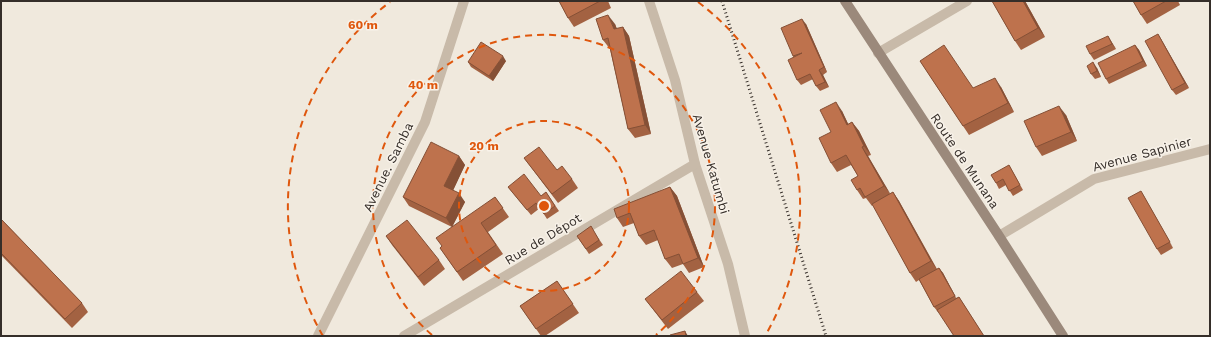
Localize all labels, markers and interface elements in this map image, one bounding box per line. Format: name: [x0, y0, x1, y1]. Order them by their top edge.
text: 60 m: [348, 18, 378, 32]
text: 40 m: [408, 78, 438, 92]
street label: Route de Munana: [928, 111, 1003, 212]
street label: Avenue Katumbi: [690, 112, 732, 216]
street label: Avenue. Samba: [360, 119, 416, 214]
street label: Avenue Sapinier: [1091, 134, 1193, 174]
text: 20 m: [469, 139, 499, 153]
centre of rings: [537, 199, 551, 213]
street label: Rue de Dépot: [502, 210, 584, 268]

